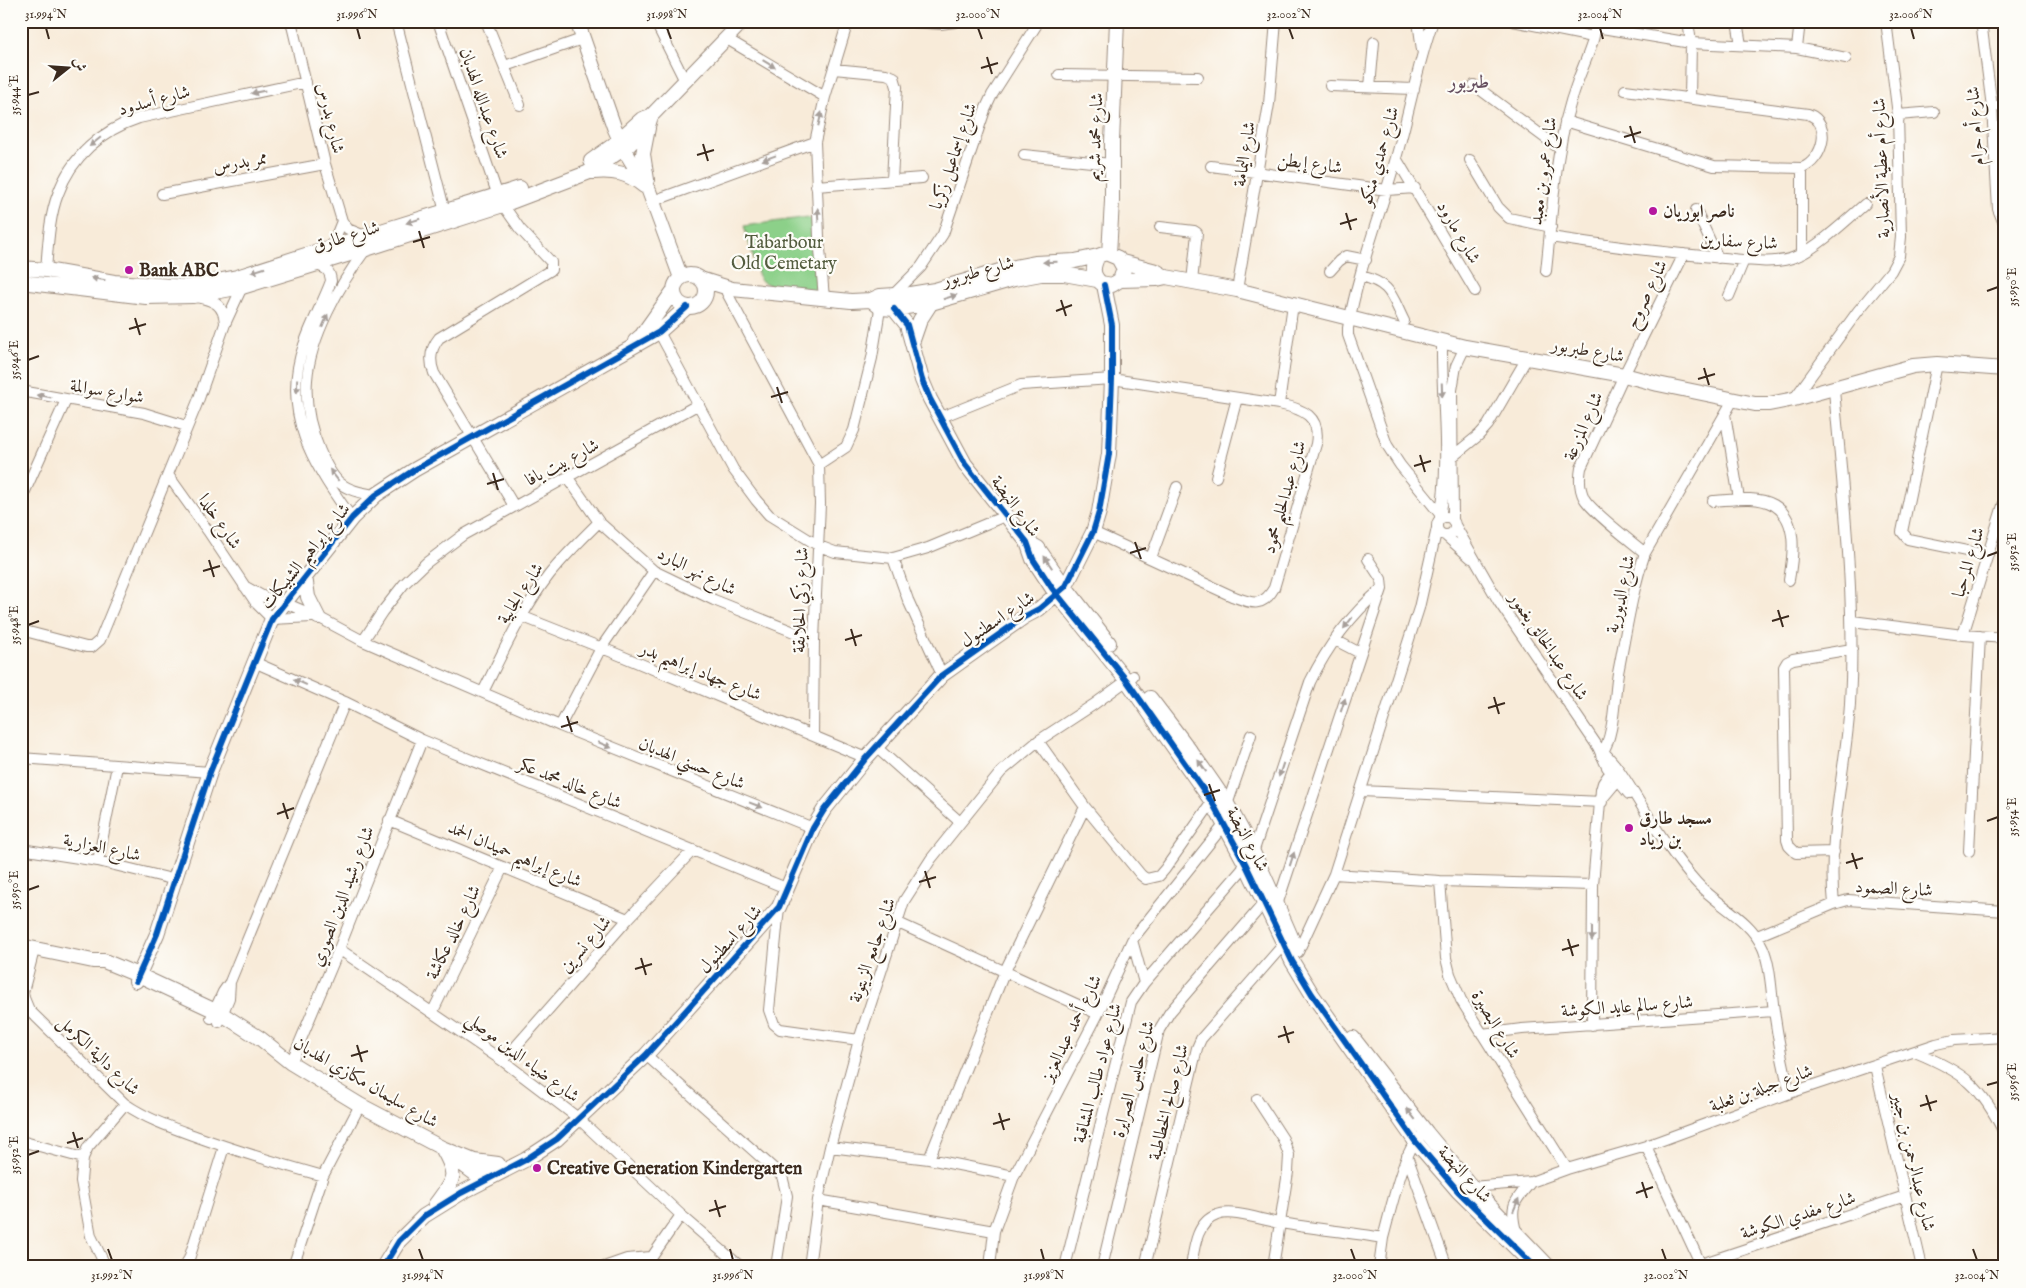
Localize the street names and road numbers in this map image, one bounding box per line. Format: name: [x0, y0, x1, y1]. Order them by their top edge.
street label: شارع عبدالله الهدبان: [451, 45, 512, 163]
street label: شارع أسدود: [115, 78, 193, 124]
street label: شارع بدرس: [308, 81, 349, 156]
street label: شارع أم حرام: [1959, 85, 1994, 166]
street label: شارع محمد شريم: [1083, 92, 1113, 182]
street label: شارع أم عطية الأنصارية: [1866, 97, 1899, 239]
street label: شارع إسماعيل زكريا: [925, 100, 985, 213]
street label: شارع حمدي منكو: [1355, 104, 1408, 211]
street label: شارع عمرو بن معبد: [1526, 116, 1565, 227]
street label: شارع اليمامة: [1229, 120, 1264, 189]
street label: ممر بدرس: [211, 147, 269, 180]
street label: شارع إبطن: [1276, 149, 1344, 182]
street label: شارع مارود: [1429, 197, 1485, 269]
street label: شارع طارق: [310, 216, 383, 260]
street label: شارع سفارين: [1699, 229, 1778, 258]
street label: شارع طبربور: [938, 252, 1017, 296]
street label: شارع صروح: [1621, 256, 1677, 334]
street label: شارع طبربور: [1547, 333, 1626, 371]
street label: شوارع سوالمة: [68, 375, 146, 412]
street label: شارع المزرعة: [1559, 389, 1611, 465]
street label: شارع بيت يافا: [522, 434, 605, 494]
street label: شارع عبدالحليم محمود: [1258, 438, 1317, 558]
street label: شارع النهضة: [983, 472, 1045, 543]
street label: شارع خلدا: [190, 490, 246, 555]
street label: شارع إبراهيم الشبيكات: [256, 499, 360, 618]
street label: شارع المرحبا: [1948, 525, 1993, 601]
street label: شارع نهر البارد: [652, 543, 740, 604]
street label: شارع زكي الحلايقة: [786, 547, 817, 654]
street label: شارع الدبورية: [1601, 553, 1644, 636]
street label: شارع الجابية: [493, 559, 551, 630]
street label: شارع اسطنبول: [956, 587, 1041, 655]
street label: شارع عبدالخالق يغمور: [1500, 587, 1592, 707]
street label: شارع جهاد إبراهيم بدر: [633, 637, 765, 712]
street label: شارع حسني الهدبان: [633, 733, 748, 800]
street label: شارع خالد محمد عكر: [512, 752, 625, 817]
street label: شارع النهضة: [1218, 803, 1273, 877]
street label: شارع إبراهيم حميدان الحمد: [442, 817, 585, 899]
street label: شارع رشيد الدين الصوري: [306, 823, 383, 971]
street label: شارع العزارية: [60, 829, 142, 870]
street label: شارع الصمود: [1854, 876, 1933, 905]
street label: شارع خالد عكاشة: [422, 882, 489, 985]
street label: شارع جامع الزيتونة: [845, 895, 905, 1007]
street label: شارع اسطنبول: [694, 901, 770, 981]
street label: شارع نسرين: [555, 912, 619, 980]
street label: شارع أحمد عبدالعزيز: [1033, 970, 1110, 1089]
street label: شارع البصيرة: [1464, 986, 1524, 1064]
street label: شارع سالم عايد الكوشة: [1560, 991, 1694, 1027]
street label: شارع عواد طالب المشاقبة: [1069, 1001, 1130, 1147]
street label: شارع ضياء الدين موصلي: [458, 1008, 584, 1112]
street label: شارع دالية الكرمل: [50, 1011, 144, 1103]
street label: شارع حابس الصرايرة: [1108, 1018, 1163, 1141]
street label: شارع سليمان مكازي الهدبان: [288, 1032, 442, 1136]
street label: شارع صالح الخطاطبة: [1144, 1042, 1198, 1164]
street label: شارع جبلة بن ثعلبة: [1707, 1060, 1817, 1121]
street label: شارع عبدالرحمن بن جبير: [1883, 1089, 1940, 1234]
street label: شارع النهضة: [1430, 1141, 1496, 1210]
street label: شارع مفدي الكوشة: [1738, 1187, 1859, 1248]

